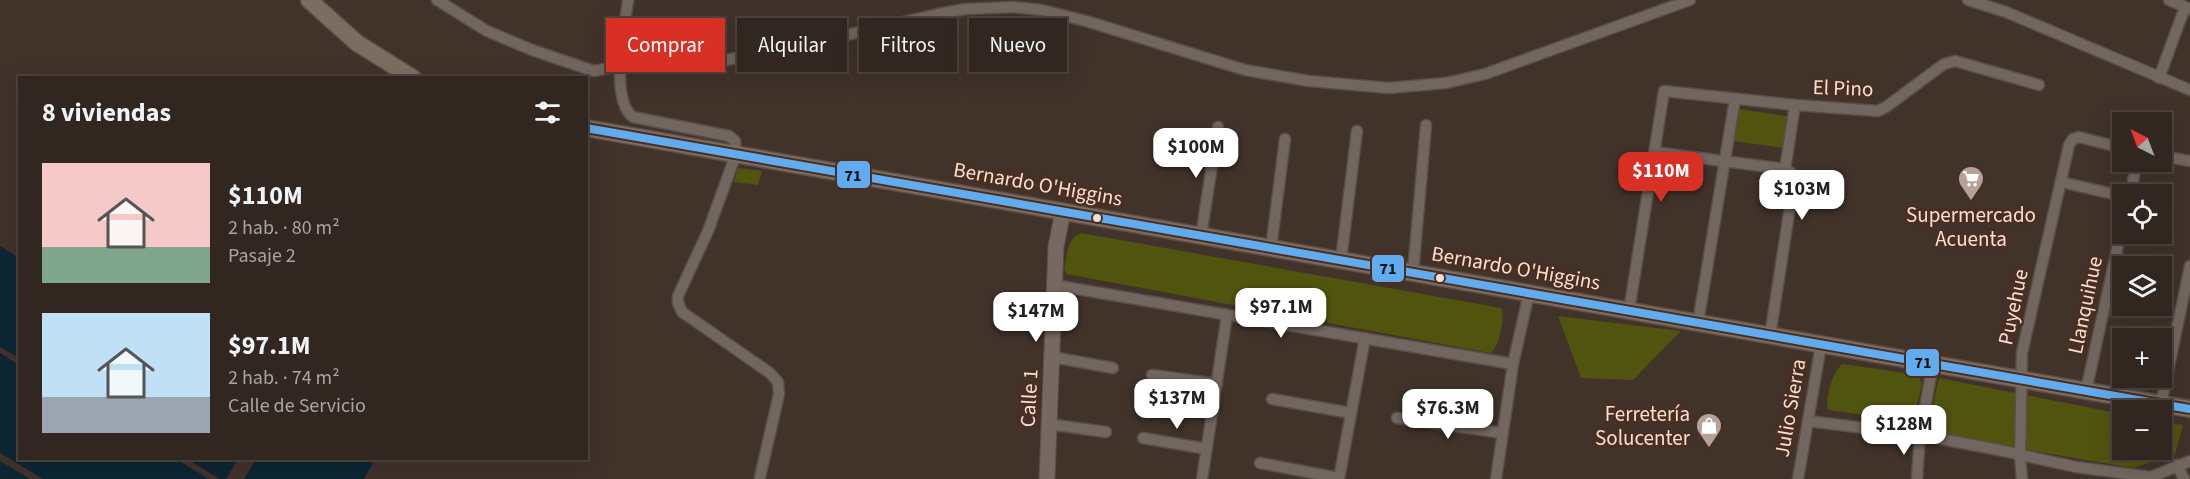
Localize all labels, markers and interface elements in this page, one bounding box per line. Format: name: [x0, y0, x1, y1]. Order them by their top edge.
chip: Comprar: [606, 18, 725, 72]
chip: Alquilar: [737, 18, 847, 72]
chip: Filtros: [859, 18, 957, 72]
chip: Nuevo: [969, 18, 1067, 72]
street label: El Pino: [1812, 72, 1874, 104]
text: 8 viviendas: [42, 94, 171, 131]
icon: filters: [531, 96, 564, 129]
north arrow: [2112, 112, 2172, 172]
map controls: [2112, 112, 2172, 460]
pin: $100M: [1154, 128, 1238, 179]
text: $100M: [1167, 133, 1225, 161]
pin: $110M: [1619, 152, 1703, 203]
street label: Bernardo O'Higgins: [951, 154, 1125, 214]
text: $110M: [1632, 157, 1690, 185]
line badge: 71: [836, 160, 871, 189]
supermarket icon: Supermercado Acuenta: [1956, 164, 1986, 202]
text: 71: [845, 165, 861, 187]
pin: $103M: [1760, 170, 1844, 221]
text: $103M: [1773, 175, 1831, 203]
text: $110M: [228, 177, 303, 214]
button: locate: [2112, 184, 2172, 244]
icon: home: [90, 187, 162, 259]
place label: Supermercado Acuenta: [1906, 200, 2036, 254]
unlabelled marker: [1091, 212, 1103, 224]
text: 2 hab. · 80 m²: [228, 214, 340, 242]
street label: Bernardo O'Higgins: [1429, 238, 1603, 298]
text: Pasaje 2: [228, 242, 296, 270]
street label: Llanquihue: [2060, 253, 2110, 357]
line badge: 71: [1371, 254, 1405, 283]
button: layers: [2112, 256, 2172, 316]
text: 71: [1380, 258, 1396, 280]
street label: Puyehue: [1990, 266, 2036, 348]
unlabelled marker: [1434, 272, 1446, 284]
pin: $97.1M: [1232, 288, 1330, 339]
pin: $147M: [994, 292, 1078, 343]
text: $97.1M: [1249, 293, 1313, 321]
text: $147M: [1007, 297, 1065, 325]
text: $97.1M: [228, 327, 311, 364]
button: +: [2112, 328, 2172, 388]
icon: home: [90, 337, 162, 409]
line badge: 71: [1905, 348, 1940, 377]
text: 71: [1915, 352, 1931, 374]
street label: Julio Sierra: [1767, 357, 1813, 459]
text: 2 hab. · 74 m²: [228, 364, 340, 392]
street label: Calle 1: [1012, 368, 1046, 428]
pin: $137M: [1135, 379, 1219, 430]
text: $137M: [1148, 384, 1206, 412]
pin: $76.3M: [1399, 389, 1497, 440]
text: Calle de Servicio: [228, 392, 366, 420]
text: $76.3M: [1416, 394, 1480, 422]
place label: Ferretería Solucenter: [1595, 399, 1691, 453]
button: −: [2112, 400, 2172, 460]
pin: $128M: [1862, 405, 1946, 456]
text: $128M: [1875, 410, 1933, 438]
shop icon: Ferretería Solucenter: [1694, 411, 1724, 449]

